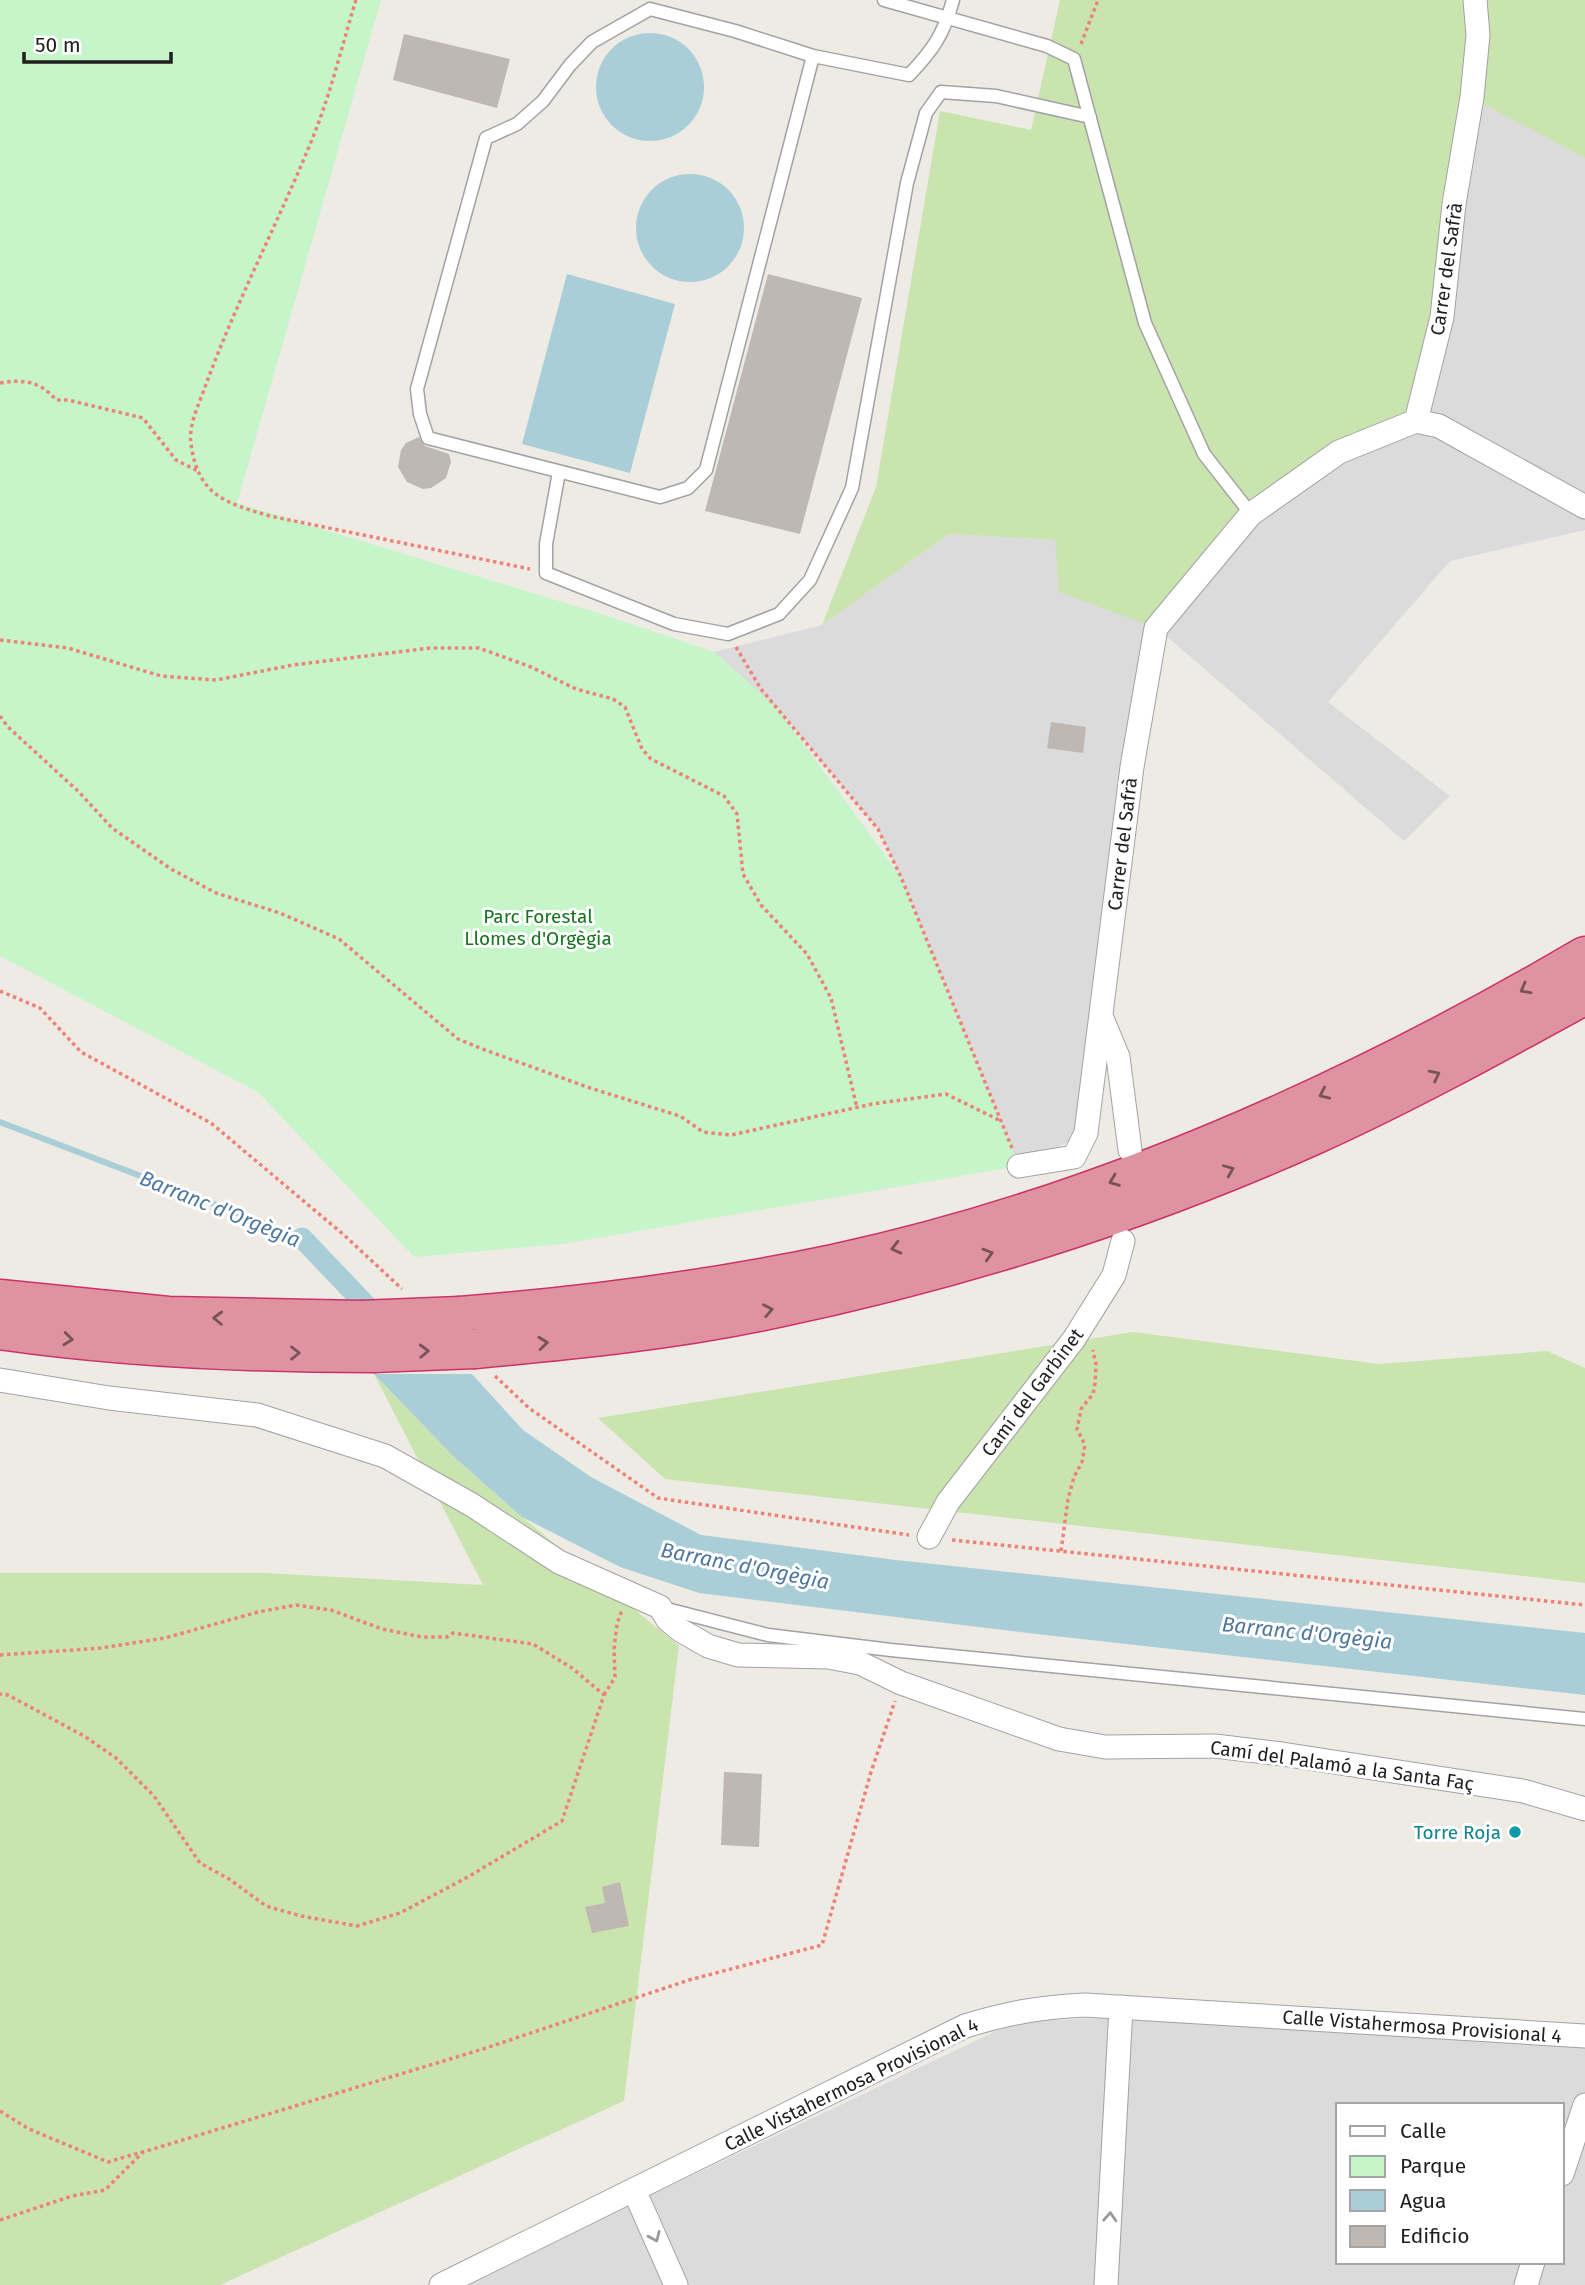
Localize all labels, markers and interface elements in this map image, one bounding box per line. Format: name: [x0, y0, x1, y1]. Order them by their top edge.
scale bar: [24, 21, 172, 65]
text: 50 m: [35, 32, 81, 58]
street label: Carrer del Safrà: [1426, 201, 1467, 337]
street label: Carrer del Safrà: [1103, 776, 1142, 912]
park label: Parc Forestal Llomes d'Orgègia: [464, 905, 612, 950]
one-way arrow: [1520, 981, 1533, 994]
one-way arrow: [1428, 1069, 1440, 1083]
one-way arrow: [1319, 1086, 1331, 1100]
water label: Barranc d'Orgègia: [136, 1165, 304, 1253]
one-way arrow: [1223, 1165, 1235, 1179]
one-way arrow: [1108, 1173, 1120, 1187]
one-way arrow: [890, 1240, 902, 1254]
one-way arrow: [982, 1248, 994, 1263]
one-way arrow: [762, 1303, 774, 1318]
one-way arrow: [212, 1310, 223, 1326]
street label: Camí del Garbinet: [977, 1324, 1088, 1461]
one-way arrow: [62, 1332, 73, 1347]
one-way arrow: [537, 1335, 549, 1350]
one-way arrow: [419, 1344, 430, 1359]
one-way arrow: [290, 1345, 300, 1361]
water label: Barranc d'Orgègia: [659, 1537, 831, 1595]
water label: Barranc d'Orgègia: [1221, 1611, 1393, 1655]
street label: Camí del Palamó a la Santa Faç: [1209, 1736, 1475, 1795]
place label: Torre Roja: [1414, 1821, 1501, 1844]
marker: Torre Roja: [1507, 1824, 1523, 1840]
street label: Calle Vistahermosa Provisional 4: [1282, 2005, 1562, 2048]
street label: Calle Vistahermosa Provisional 4: [721, 2013, 982, 2156]
legend: [1336, 2103, 1564, 2264]
text: Calle: [1400, 2118, 1446, 2144]
text: Parque: [1400, 2153, 1466, 2179]
text: Agua: [1400, 2188, 1446, 2214]
one-way arrow: [1102, 2211, 1117, 2222]
text: Edificio: [1400, 2223, 1470, 2249]
one-way arrow: [647, 2230, 661, 2243]

